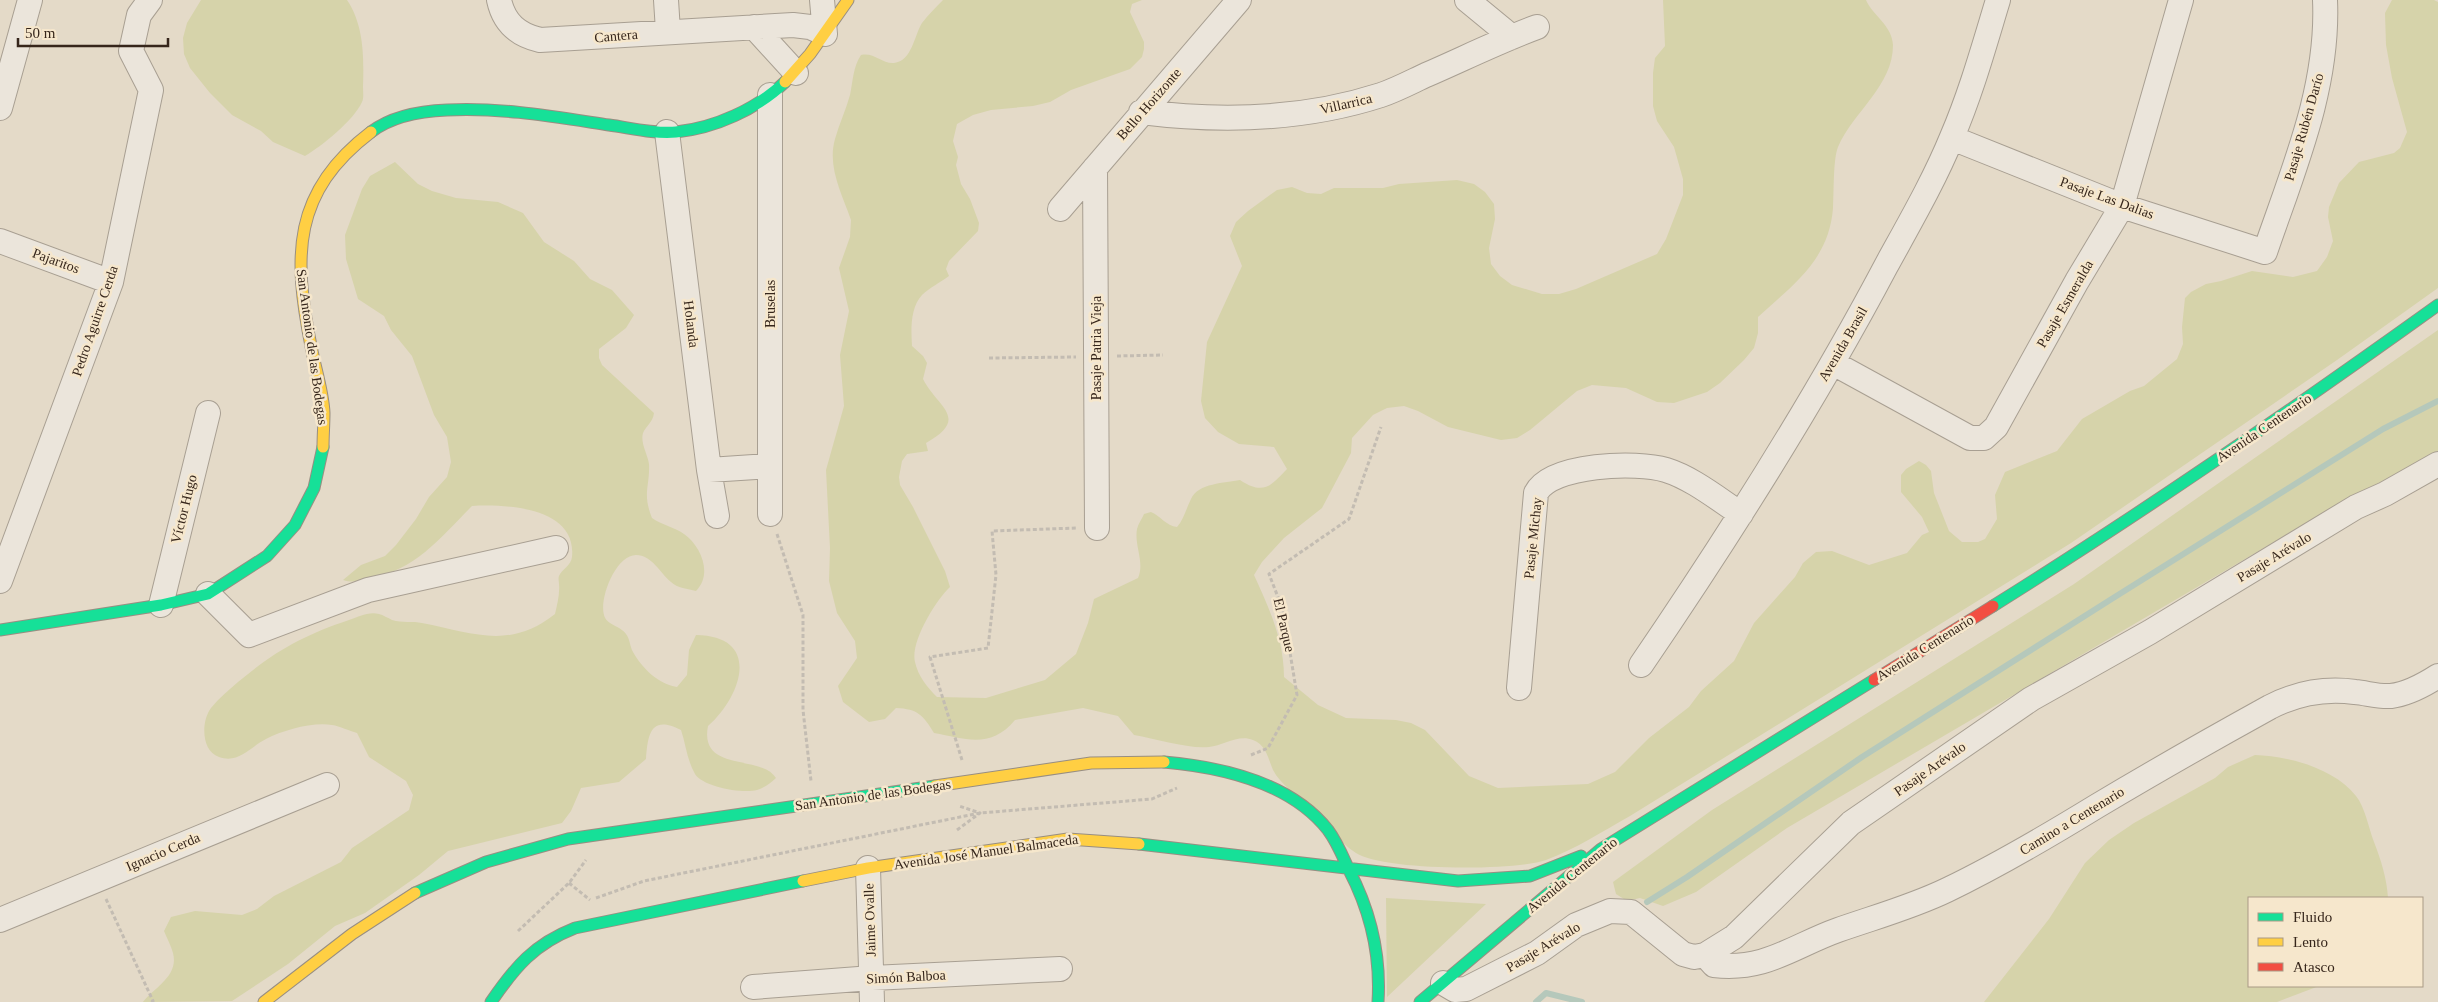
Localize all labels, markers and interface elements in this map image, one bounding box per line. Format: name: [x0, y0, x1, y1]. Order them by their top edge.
scale bar: [18, 15, 168, 47]
text: 50 m: [25, 25, 56, 41]
street label: Cantera: [594, 27, 639, 45]
street label: Bello Horizonte: [1114, 65, 1184, 143]
street label: Pasaje Rubén Darío: [2281, 71, 2327, 183]
street label: Villarrica: [1319, 91, 1374, 117]
street label: Pasaje Las Dalias: [2058, 174, 2156, 222]
street label: Pajaritos: [30, 246, 82, 276]
street label: Pasaje Esmeralda: [2034, 257, 2096, 350]
street label: Pedro Aguirre Cerda: [69, 263, 121, 378]
street label: San Antonio de las Bodegas: [294, 268, 330, 426]
street label: Bruselas: [763, 280, 778, 328]
street label: Pasaje Patria Vieja: [1089, 295, 1104, 400]
street label: Holanda: [681, 300, 701, 349]
street label: Avenida Brasil: [1816, 304, 1870, 384]
street label: Avenida Centenario: [2214, 391, 2314, 465]
street label: Víctor Hugo: [168, 473, 200, 545]
street label: Pasaje Michay: [1521, 496, 1545, 580]
street label: Pasaje Arévalo: [2234, 529, 2314, 585]
street label: El Parque: [1271, 597, 1297, 653]
street label: Avenida Centenario: [1874, 612, 1976, 684]
street label: Pasaje Arévalo: [1891, 739, 1969, 799]
street label: San Antonio de las Bodegas: [794, 777, 952, 813]
street label: Camino a Centenario: [2017, 784, 2127, 858]
street label: Ignacio Cerda: [124, 829, 203, 874]
street label: Avenida José Manuel Balmaceda: [893, 832, 1080, 872]
street label: Avenida Centenario: [1524, 834, 1620, 916]
street label: Jaime Ovalle: [861, 883, 879, 957]
legend: [2248, 897, 2423, 987]
text: Fluido: [2293, 909, 2332, 925]
street label: Pasaje Arévalo: [1503, 919, 1583, 975]
text: Lento: [2293, 934, 2328, 950]
text: Atasco: [2293, 959, 2335, 975]
street label: Simón Balboa: [866, 967, 947, 987]

